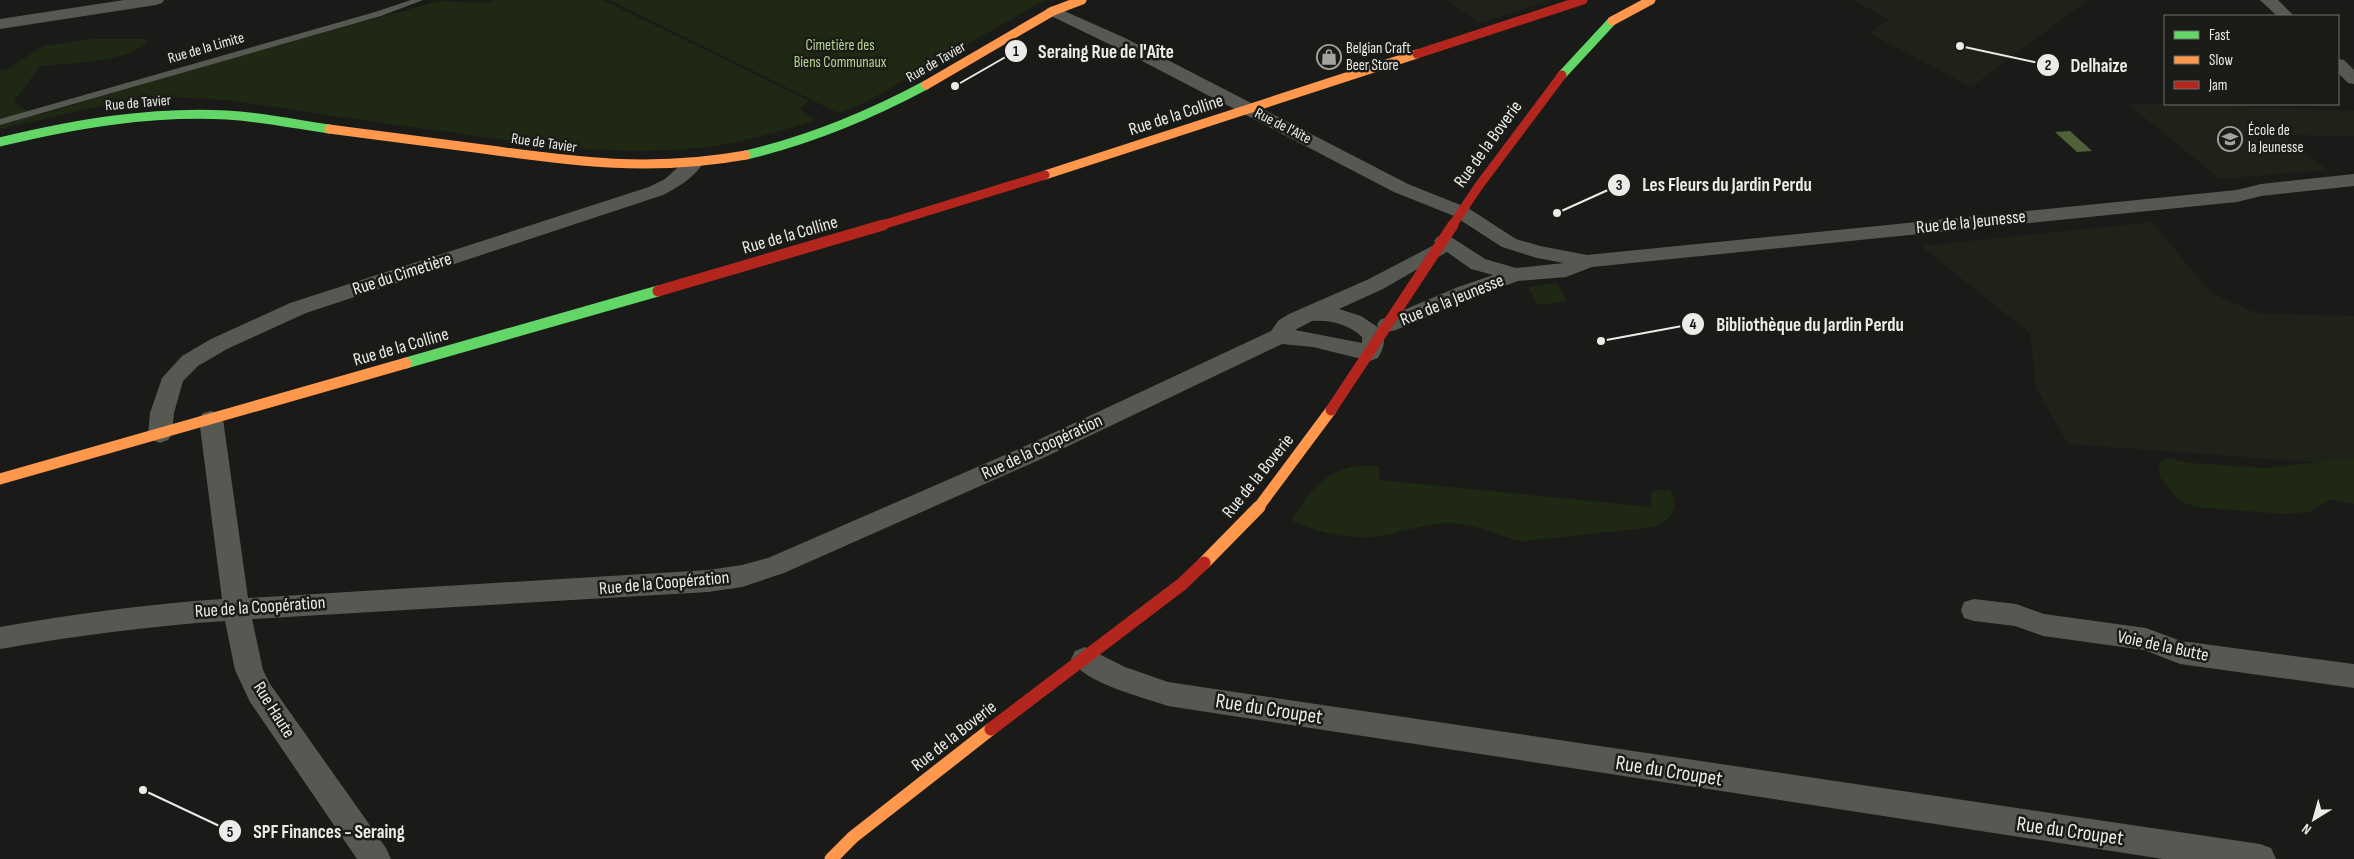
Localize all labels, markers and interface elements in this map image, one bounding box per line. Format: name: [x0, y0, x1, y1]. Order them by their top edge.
legend: [2164, 15, 2339, 105]
text: Fast: [2209, 26, 2231, 45]
street label: Rue de la Limite: [166, 28, 246, 68]
callout: Seraing Rue de l'Aîte: [1003, 34, 1184, 68]
park label: Cimetière des Biens Communaux: [794, 36, 887, 72]
street label: Rue de Tavier: [903, 37, 970, 87]
place label: Belgian Craft Beer Store: [1346, 39, 1411, 75]
text: Seraing Rue de l'Aîte: [1038, 41, 1174, 64]
text: 1: [1013, 42, 1019, 61]
shop icon: Belgian Craft Beer Store: [1316, 44, 1342, 70]
callout: Delhaize: [2035, 48, 2137, 82]
text: Slow: [2209, 51, 2233, 70]
text: Delhaize: [2070, 55, 2128, 78]
text: 2: [2045, 56, 2051, 75]
text: Jam: [2208, 76, 2227, 95]
street label: Rue de la Colline: [1126, 90, 1226, 140]
street label: Rue de Tavier: [104, 91, 172, 115]
street label: Rue de la Boverie: [1450, 97, 1526, 191]
street label: Rue de l'Aîte: [1251, 104, 1315, 148]
place label: École de la Jeunesse: [2248, 121, 2303, 157]
school or university icon: École de la Jeunesse: [2217, 126, 2243, 152]
street label: Rue de Tavier: [510, 129, 579, 157]
callout: Les Fleurs du Jardin Perdu: [1607, 168, 1821, 202]
text: Les Fleurs du Jardin Perdu: [1642, 174, 1812, 197]
text: 3: [1616, 176, 1623, 195]
street label: Rue de la Jeunesse: [1915, 206, 2027, 238]
street label: Rue de la Colline: [740, 211, 840, 259]
street label: Rue du Cimetière: [350, 248, 454, 300]
street label: Rue de la Jeunesse: [1397, 270, 1507, 330]
callout: Bibliothèque du Jardin Perdu: [1681, 307, 1914, 341]
text: Bibliothèque du Jardin Perdu: [1716, 314, 1904, 337]
text: 4: [1690, 315, 1697, 334]
street label: Rue de la Colline: [351, 323, 451, 371]
street label: Rue de la Coopération: [978, 410, 1106, 484]
street label: Rue de la Boverie: [1218, 430, 1298, 522]
street label: Rue de la Coopération: [598, 567, 730, 599]
street label: Rue de la Coopération: [194, 592, 326, 622]
street label: Voie de la Butte: [2115, 626, 2211, 666]
street label: Rue Haute: [249, 678, 299, 742]
street label: Rue du Croupet: [1214, 688, 1324, 730]
street label: Rue de la Boverie: [907, 696, 1001, 776]
street label: Rue du Croupet: [1614, 750, 1724, 792]
north arrow: [2289, 794, 2339, 844]
street label: Rue du Croupet: [2015, 811, 2125, 851]
callout: SPF Finances - Seraing: [218, 814, 414, 848]
text: N: [2298, 820, 2315, 838]
text: SPF Finances - Seraing: [253, 821, 405, 844]
text: 5: [227, 823, 234, 842]

